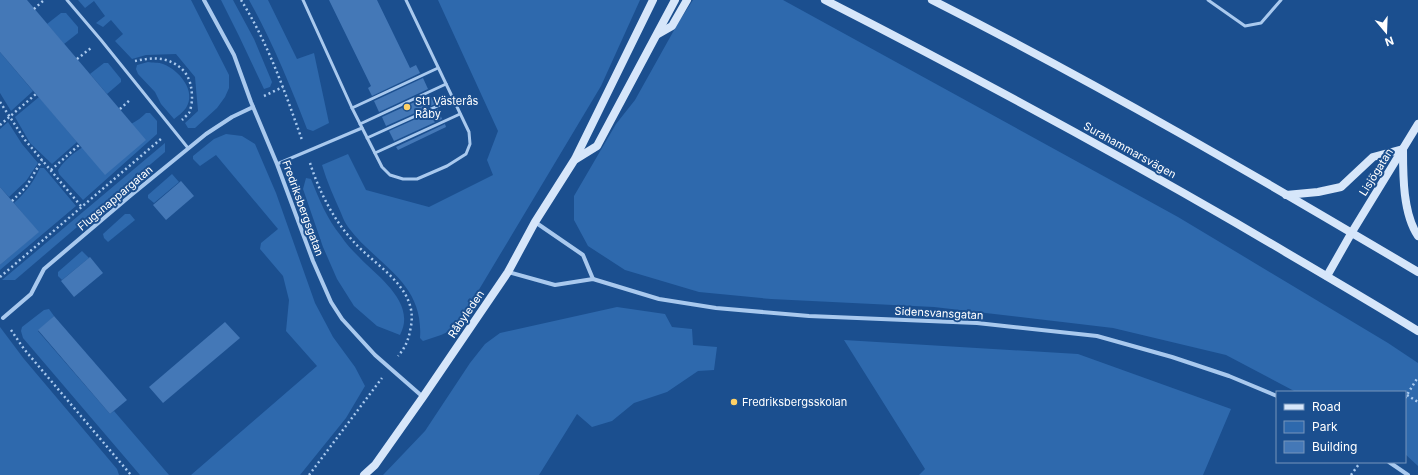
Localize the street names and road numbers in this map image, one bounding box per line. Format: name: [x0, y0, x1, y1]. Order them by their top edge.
street label: Surahammarsvägen: [1081, 119, 1179, 181]
street label: Lisjögatan: [1356, 146, 1396, 198]
street label: Fredriksbergsgatan: [279, 158, 327, 258]
street label: Flugsnappargatan: [75, 162, 155, 234]
street label: Råbyleden: [445, 287, 487, 341]
street label: Sidensvansgatan: [894, 304, 984, 322]

